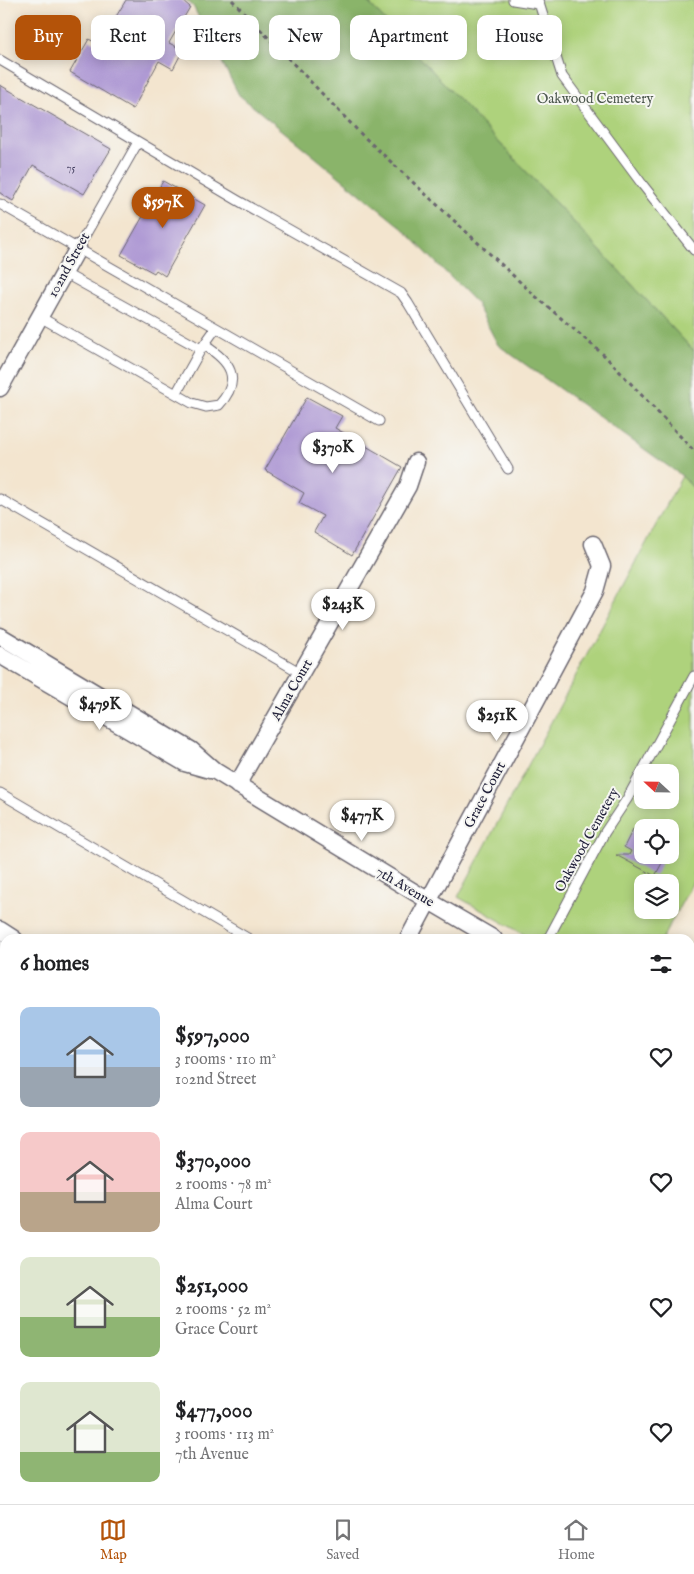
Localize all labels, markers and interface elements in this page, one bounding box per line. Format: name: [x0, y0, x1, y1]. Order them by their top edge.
chip: Buy: [15, 15, 81, 60]
chip: Rent: [91, 15, 165, 60]
chip: Filters: [175, 15, 259, 60]
chip: New: [269, 15, 340, 60]
chip: Apartment: [350, 15, 467, 60]
chip: House: [477, 15, 562, 60]
park label: Oakwood Cemetery: [537, 90, 653, 108]
house number: 75: [66, 161, 76, 175]
pin: $597K: [128, 186, 198, 229]
text: $597K: [143, 193, 183, 213]
street label: 102nd Street: [44, 229, 94, 301]
pin: $370K: [298, 432, 368, 474]
text: $370K: [312, 438, 354, 458]
pin: $243K: [308, 588, 378, 631]
text: $243K: [322, 595, 364, 615]
street label: Alma Court: [267, 656, 317, 725]
pin: $479K: [65, 688, 135, 731]
text: $479K: [79, 695, 121, 715]
pin: $251K: [462, 700, 532, 742]
text: $251K: [477, 706, 517, 726]
street label: Grace Court: [460, 759, 510, 831]
north arrow: [634, 764, 679, 809]
map controls: [634, 764, 679, 919]
street label: Oakwood Cemetery: [551, 785, 623, 895]
pin: $477K: [327, 800, 397, 842]
text: $477K: [341, 806, 383, 826]
button: locate: [634, 819, 679, 864]
street label: 7th Avenue: [373, 863, 438, 912]
button: layers: [634, 874, 679, 919]
icon: filters: [647, 950, 675, 978]
text: 6 homes: [20, 951, 89, 978]
text: $597,000: [175, 1023, 250, 1050]
icon: home: [60, 1027, 120, 1087]
icon: heart: [647, 1043, 675, 1071]
text: 3 rooms · 110 m²: [175, 1050, 276, 1070]
text: 102nd Street: [175, 1070, 257, 1090]
text: $370,000: [175, 1148, 251, 1175]
icon: home: [60, 1152, 120, 1212]
icon: heart: [647, 1168, 675, 1196]
text: 2 rooms · 78 m²: [175, 1175, 272, 1195]
text: Alma Court: [175, 1195, 253, 1215]
text: $251,000: [175, 1273, 248, 1300]
icon: home: [60, 1277, 120, 1337]
icon: heart: [647, 1293, 675, 1321]
text: 2 rooms · 52 m²: [175, 1300, 271, 1320]
text: Grace Court: [175, 1320, 258, 1340]
text: $477,000: [175, 1398, 252, 1425]
icon: home: [60, 1402, 120, 1462]
icon: heart: [647, 1418, 675, 1446]
text: 3 rooms · 113 m²: [175, 1425, 274, 1445]
text: 7th Avenue: [175, 1445, 249, 1465]
tab: Map: [99, 1516, 127, 1564]
tab: Saved: [326, 1516, 359, 1564]
tab: Home: [558, 1516, 595, 1564]

